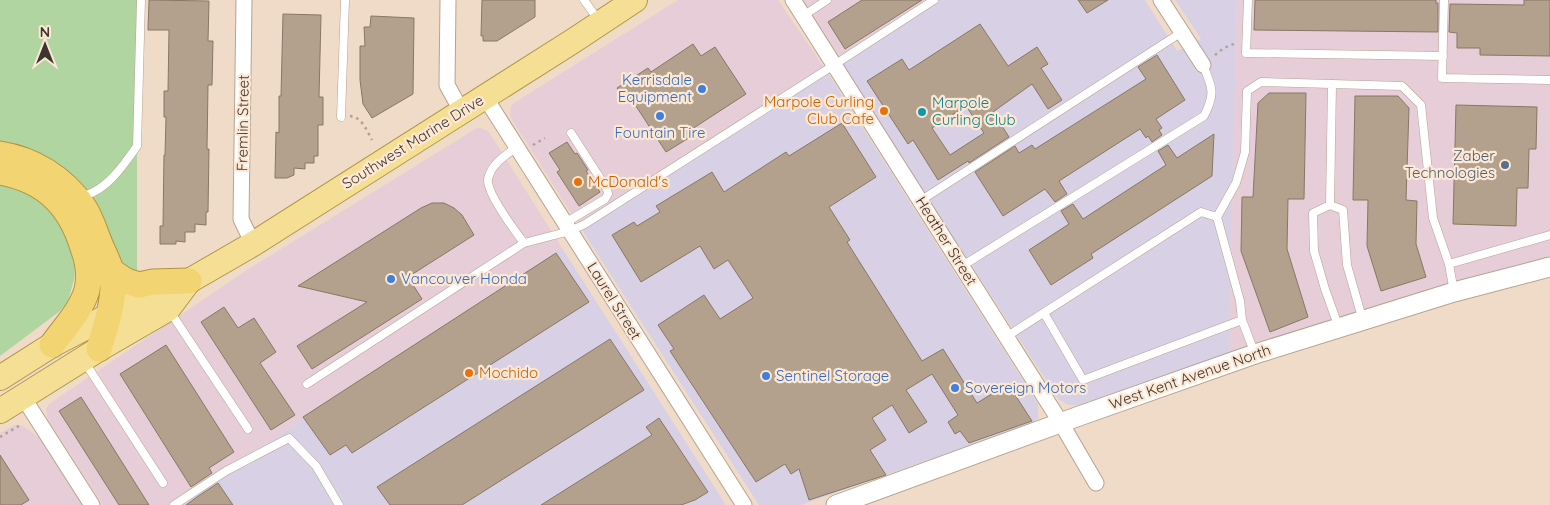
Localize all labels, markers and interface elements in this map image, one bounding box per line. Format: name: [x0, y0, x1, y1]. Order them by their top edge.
north arrow: [20, 20, 70, 70]
text: N: [40, 23, 50, 41]
place label: Kerrisdale Equipment: [618, 70, 692, 106]
street label: Fremlin Street: [232, 75, 253, 171]
marker: Kerrisdale Equipment: [696, 83, 708, 95]
street label: Southwest Marine Drive: [338, 90, 487, 193]
place label: Marpole Curling Club Cafe: [764, 92, 874, 128]
place label: Marpole Curling Club: [932, 93, 1016, 129]
marker: Marpole Curling Club Cafe: [878, 105, 890, 117]
marker: Marpole Curling Club: [916, 106, 928, 118]
marker: Fountain Tire: [654, 110, 666, 122]
place label: Fountain Tire: [615, 123, 705, 142]
place label: Zaber Technologies: [1405, 146, 1495, 182]
marker: Zaber Technologies: [1499, 159, 1511, 171]
place label: McDonald's: [588, 172, 668, 191]
marker: McDonald's: [572, 176, 584, 188]
street label: Heather Street: [912, 193, 981, 289]
street label: Laurel Street: [583, 258, 646, 343]
place label: Vancouver Honda: [401, 269, 527, 288]
marker: Vancouver Honda: [385, 273, 397, 285]
street label: West Kent Avenue North: [1106, 340, 1273, 413]
place label: Mochido: [479, 363, 538, 382]
place label: Sentinel Storage: [776, 366, 889, 385]
marker: Mochido: [463, 367, 475, 379]
marker: Sentinel Storage: [760, 370, 772, 382]
place label: Sovereign Motors: [965, 378, 1086, 397]
marker: Sovereign Motors: [949, 382, 961, 394]

